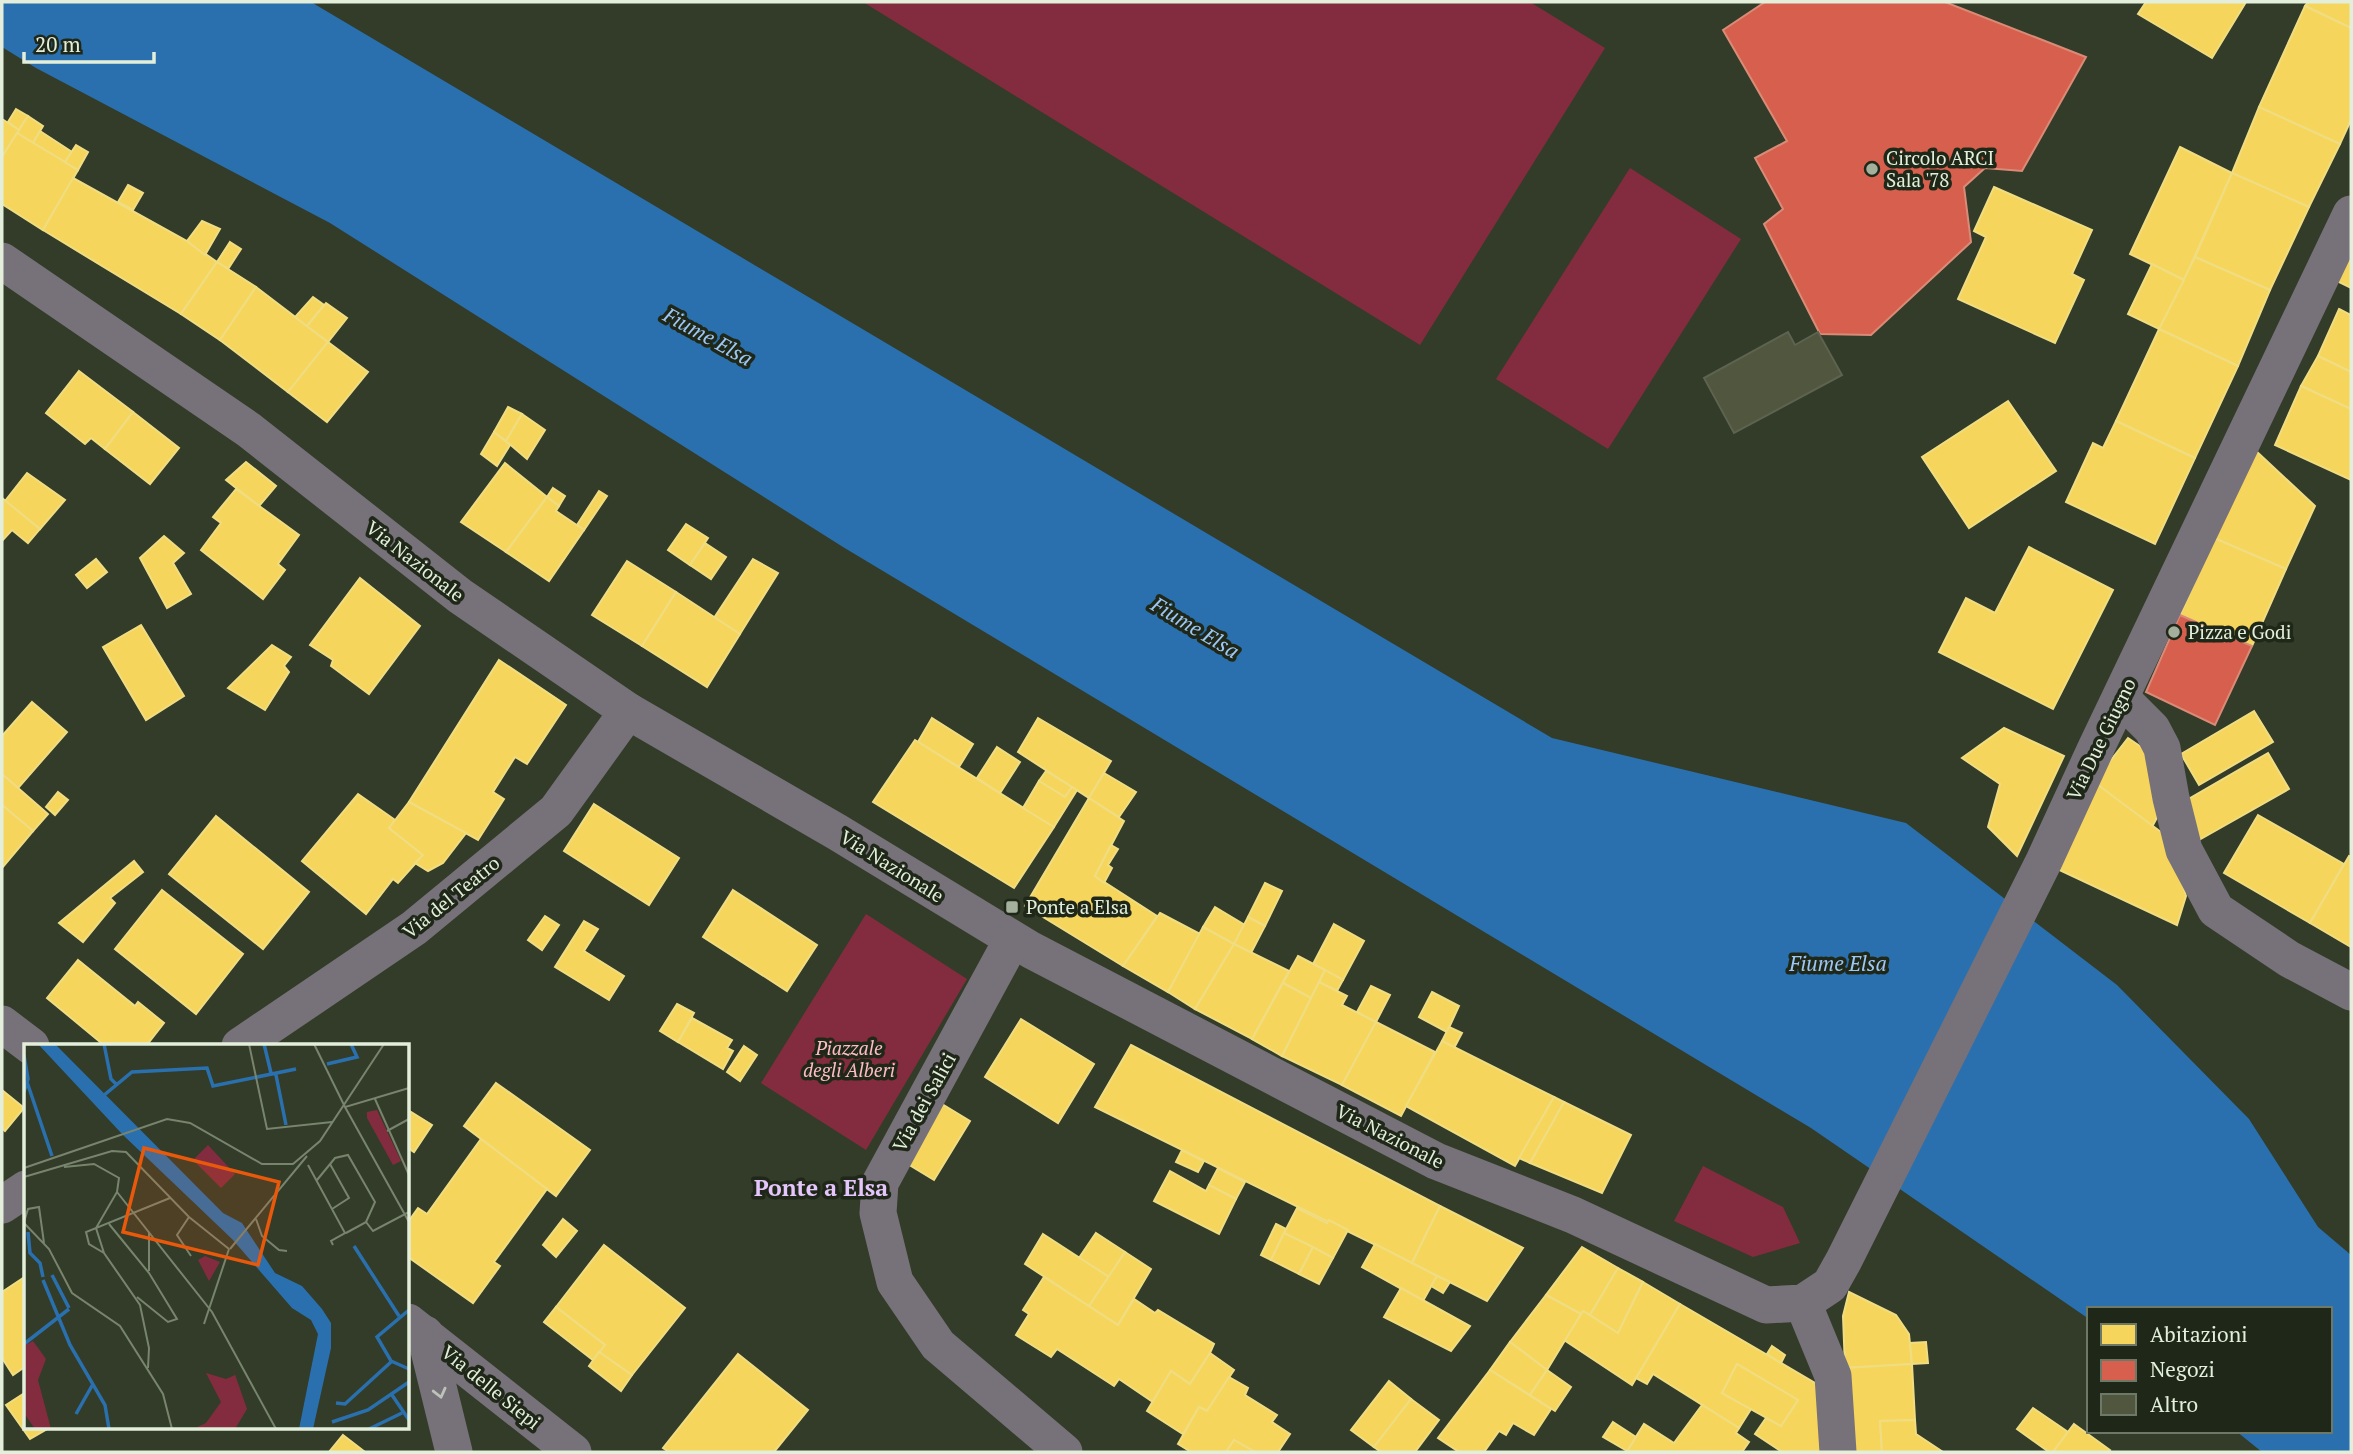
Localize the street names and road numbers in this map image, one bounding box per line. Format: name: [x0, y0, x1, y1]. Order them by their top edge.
street label: Via Nazionale: [361, 514, 470, 607]
street label: Via Due Giugno: [2060, 674, 2141, 804]
street label: Via Nazionale: [836, 824, 949, 907]
street label: Via del Teatro: [397, 850, 504, 943]
street label: Via dei Salici: [886, 1048, 961, 1156]
street label: Via Nazionale: [1332, 1098, 1449, 1173]
street label: Via delle Siepi: [437, 1339, 546, 1434]

